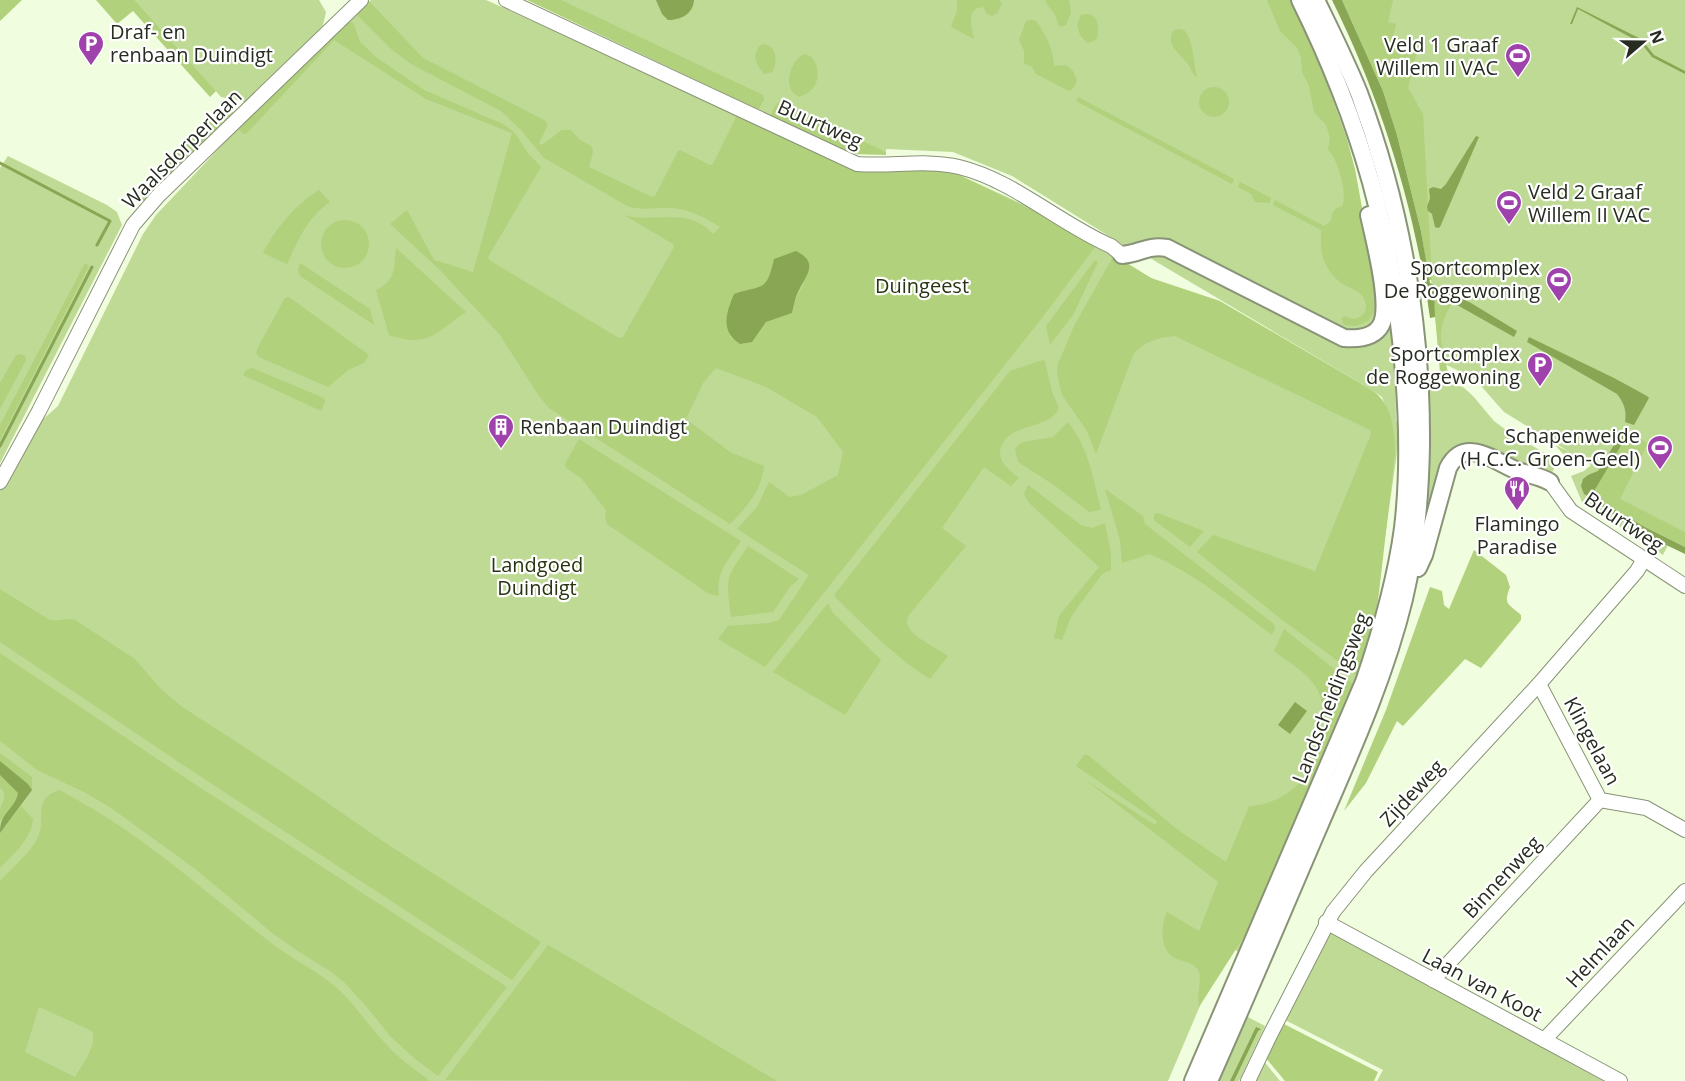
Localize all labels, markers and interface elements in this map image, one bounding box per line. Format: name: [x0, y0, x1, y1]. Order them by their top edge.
north arrow: [1613, 12, 1673, 72]
place label: Draf- en renbaan Duindigt: [110, 18, 273, 68]
text: N: [1645, 27, 1670, 47]
parking icon: Draf- en renbaan Duindigt: [76, 29, 106, 67]
place label: Veld 1 Graaf Willem II VAC: [1376, 31, 1499, 81]
sports icon: Veld 1 Graaf Willem II VAC: [1503, 41, 1533, 79]
street label: Waalsdorperlaan: [116, 83, 247, 214]
street label: Buurtweg: [773, 93, 867, 154]
place label: Veld 2 Graaf Willem II VAC: [1528, 178, 1650, 228]
sports icon: Veld 2 Graaf Willem II VAC: [1494, 188, 1524, 226]
place label: Sportcomplex De Roggewoning: [1384, 254, 1541, 304]
sports icon: Sportcomplex De Roggewoning: [1544, 265, 1574, 303]
park label: Duingeest: [875, 272, 969, 299]
place label: Sportcomplex de Roggewoning: [1366, 340, 1521, 390]
parking icon: Sportcomplex de Roggewoning: [1525, 350, 1555, 388]
building icon: Renbaan Duindigt: [486, 412, 516, 450]
place label: Renbaan Duindigt: [520, 413, 687, 440]
place label: Schapenweide (H.C.C. Groen-Geel): [1461, 422, 1640, 472]
sports icon: Schapenweide (H.C.C. Groen-Geel): [1645, 433, 1675, 471]
restaurant icon: Flamingo Paradise: [1502, 474, 1532, 512]
street label: Buurtweg: [1579, 485, 1669, 558]
place label: Flamingo Paradise: [1474, 510, 1560, 560]
park label: Landgoed Duindigt: [491, 551, 583, 601]
street label: Landscheidingsweg: [1285, 608, 1376, 787]
street label: Klingelaan: [1558, 692, 1627, 790]
street label: Zijdeweg: [1374, 753, 1450, 832]
street label: Binnenweg: [1456, 829, 1547, 924]
street label: Helmlaan: [1559, 910, 1640, 993]
street label: Laan van Koot: [1418, 942, 1547, 1027]

